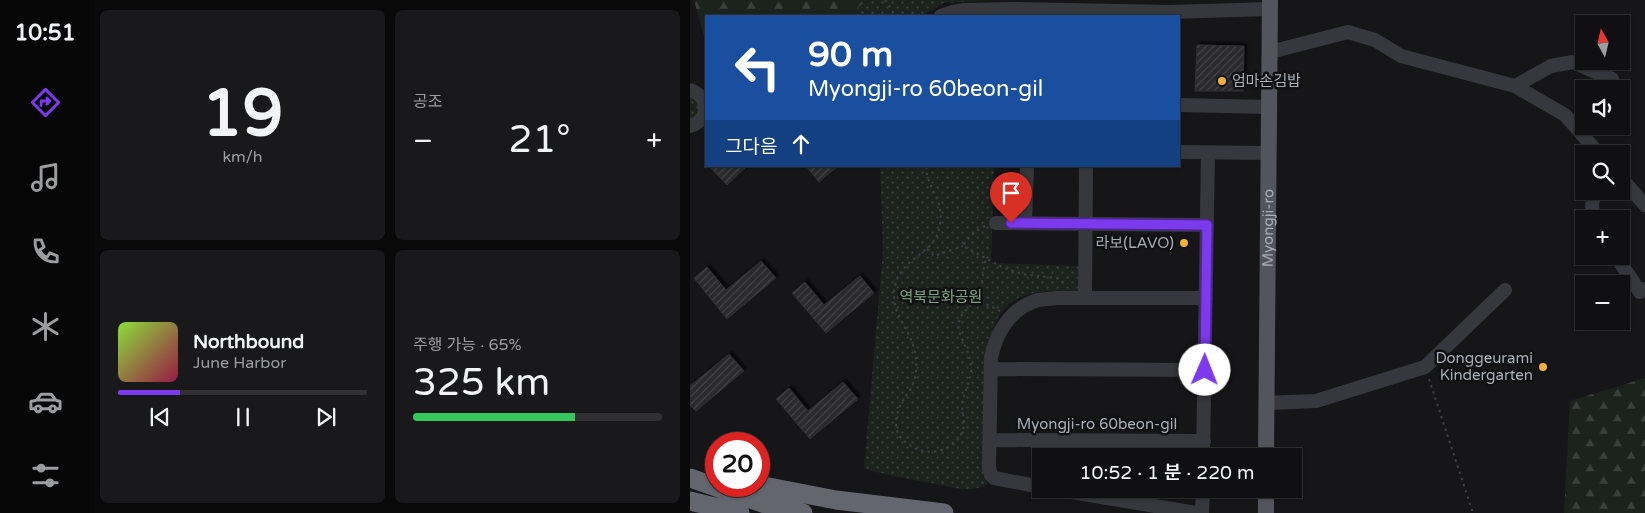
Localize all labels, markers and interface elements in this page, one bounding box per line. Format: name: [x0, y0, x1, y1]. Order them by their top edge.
north arrow: [1575, 15, 1630, 70]
map controls: [1575, 15, 1630, 330]
text: 10:51: [15, 20, 75, 46]
text: 90 m: [808, 34, 893, 76]
icon: left: [725, 35, 790, 100]
place label: 엄마손김밥: [1232, 72, 1301, 90]
text: 19: [202, 75, 283, 154]
marker: 엄마손김밥: [1216, 75, 1228, 87]
text: Myongji-ro 60beon-gil: [808, 76, 1043, 102]
button: sound: [1575, 80, 1630, 135]
icon: directions: [28, 85, 63, 120]
text: 공조: [413, 92, 442, 112]
text: 21°: [509, 117, 571, 163]
text: −: [413, 124, 433, 158]
text: +: [646, 124, 662, 158]
icon: ahead: [787, 130, 815, 158]
text: 그다음: [725, 136, 777, 158]
button: search: [1575, 145, 1630, 200]
text: km/h: [222, 147, 263, 167]
icon: music: [28, 160, 63, 195]
pin: [990, 172, 1032, 223]
icon: arrive: [997, 179, 1025, 207]
street label: Myongji-ro: [1259, 189, 1277, 267]
button: +: [1575, 210, 1630, 265]
icon: phone: [28, 234, 63, 269]
place label: 라보(LAVO): [1096, 234, 1174, 252]
marker: 라보(LAVO): [1178, 237, 1190, 249]
button: −: [1575, 275, 1630, 330]
park label: 역북문화공원: [900, 288, 982, 306]
icon: climate: [28, 309, 63, 344]
text: Northbound: [193, 331, 304, 353]
text: 주행 가능 · 65%: [413, 335, 522, 355]
position arrow: [1178, 343, 1230, 395]
place label: Donggeurami Kindergarten: [1436, 349, 1533, 384]
text: June Harbor: [193, 353, 286, 373]
text: 325 km: [413, 360, 550, 406]
marker: Donggeurami Kindergarten: [1537, 361, 1549, 373]
icon: car: [28, 384, 63, 419]
icon: previous: [146, 403, 174, 431]
icon: pause: [229, 403, 257, 431]
icon: next: [312, 403, 340, 431]
street label: Myongji-ro 60beon-gil: [1017, 415, 1177, 433]
speed limit sign: 20: [705, 432, 770, 497]
icon: filters: [28, 458, 63, 493]
text: 10:52 · 1 분 · 220 m: [1080, 462, 1254, 484]

